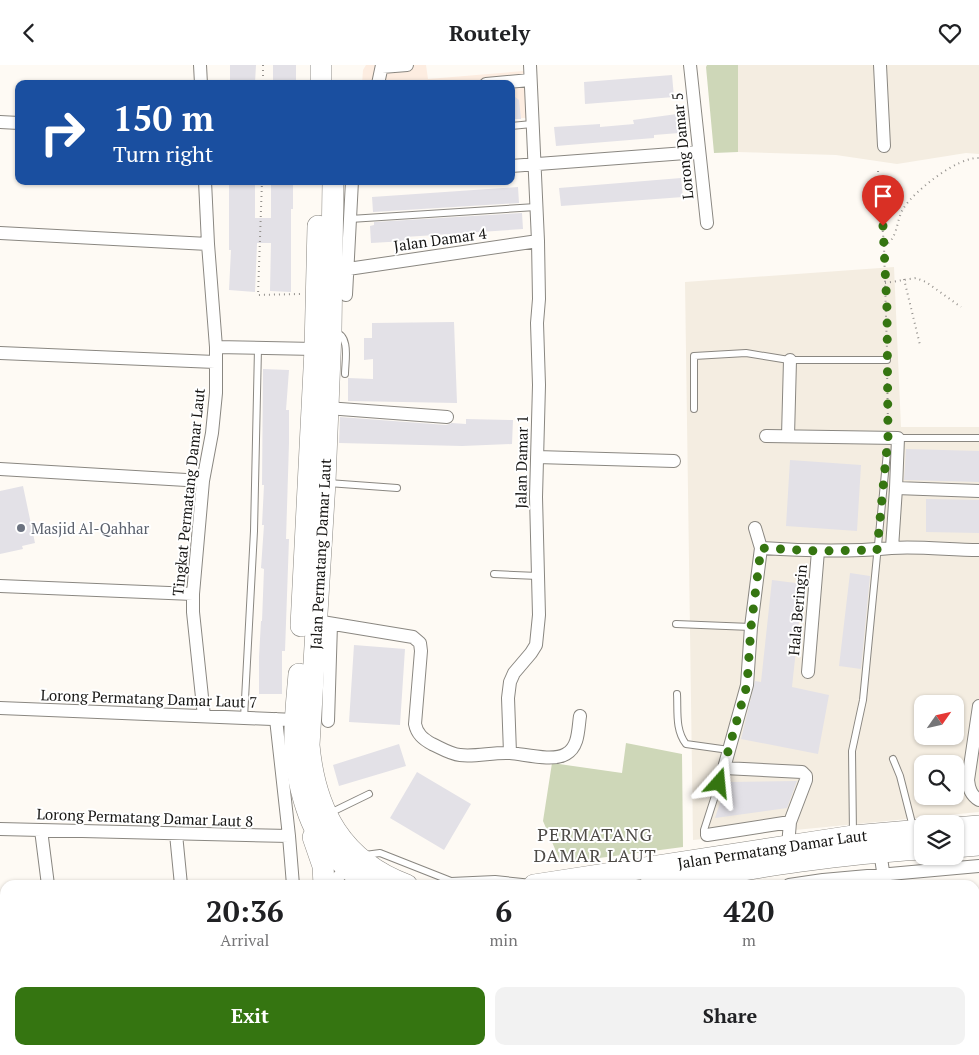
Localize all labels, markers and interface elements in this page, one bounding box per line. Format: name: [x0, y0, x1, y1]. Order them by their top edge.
text: Routely: [449, 18, 530, 47]
icon: back: [15, 19, 43, 47]
icon: heart: [936, 19, 964, 47]
street label: Lorong Damar 5: [666, 92, 698, 200]
text: 150 m: [113, 95, 214, 141]
icon: right: [30, 100, 95, 165]
text: Turn right: [113, 139, 213, 168]
pin: [862, 175, 904, 226]
icon: arrive: [869, 182, 897, 210]
street label: Jalan Damar 4: [392, 223, 488, 255]
street label: Tingkat Permatang Damar Laut: [167, 387, 209, 597]
street label: Jalan Damar 1: [510, 415, 532, 509]
street label: Jalan Permatang Damar Laut: [305, 458, 335, 650]
place label: Masjid Al-Qahhar: [31, 518, 150, 538]
marker: Masjid Al-Qahhar: [15, 522, 27, 534]
street label: Hala Beringin: [783, 563, 811, 656]
street label: Lorong Permatang Damar Laut 7: [40, 684, 258, 712]
north arrow: [914, 695, 964, 745]
map controls: [914, 695, 964, 865]
button: search: [914, 755, 964, 805]
position arrow: [692, 756, 744, 808]
street label: Lorong Permatang Damar Laut 8: [36, 803, 254, 831]
button: layers: [914, 815, 964, 865]
district label: PERMATANG DAMAR LAUT: [533, 822, 657, 867]
street label: Jalan Permatang Damar Laut: [676, 825, 868, 873]
text: 20:36: [206, 891, 284, 931]
text: 6: [495, 891, 512, 931]
text: 420: [723, 891, 774, 931]
text: Arrival: [220, 929, 269, 951]
text: min: [490, 929, 518, 951]
text: m: [742, 929, 756, 951]
button: Exit: [15, 987, 485, 1045]
button: Share: [495, 987, 965, 1045]

